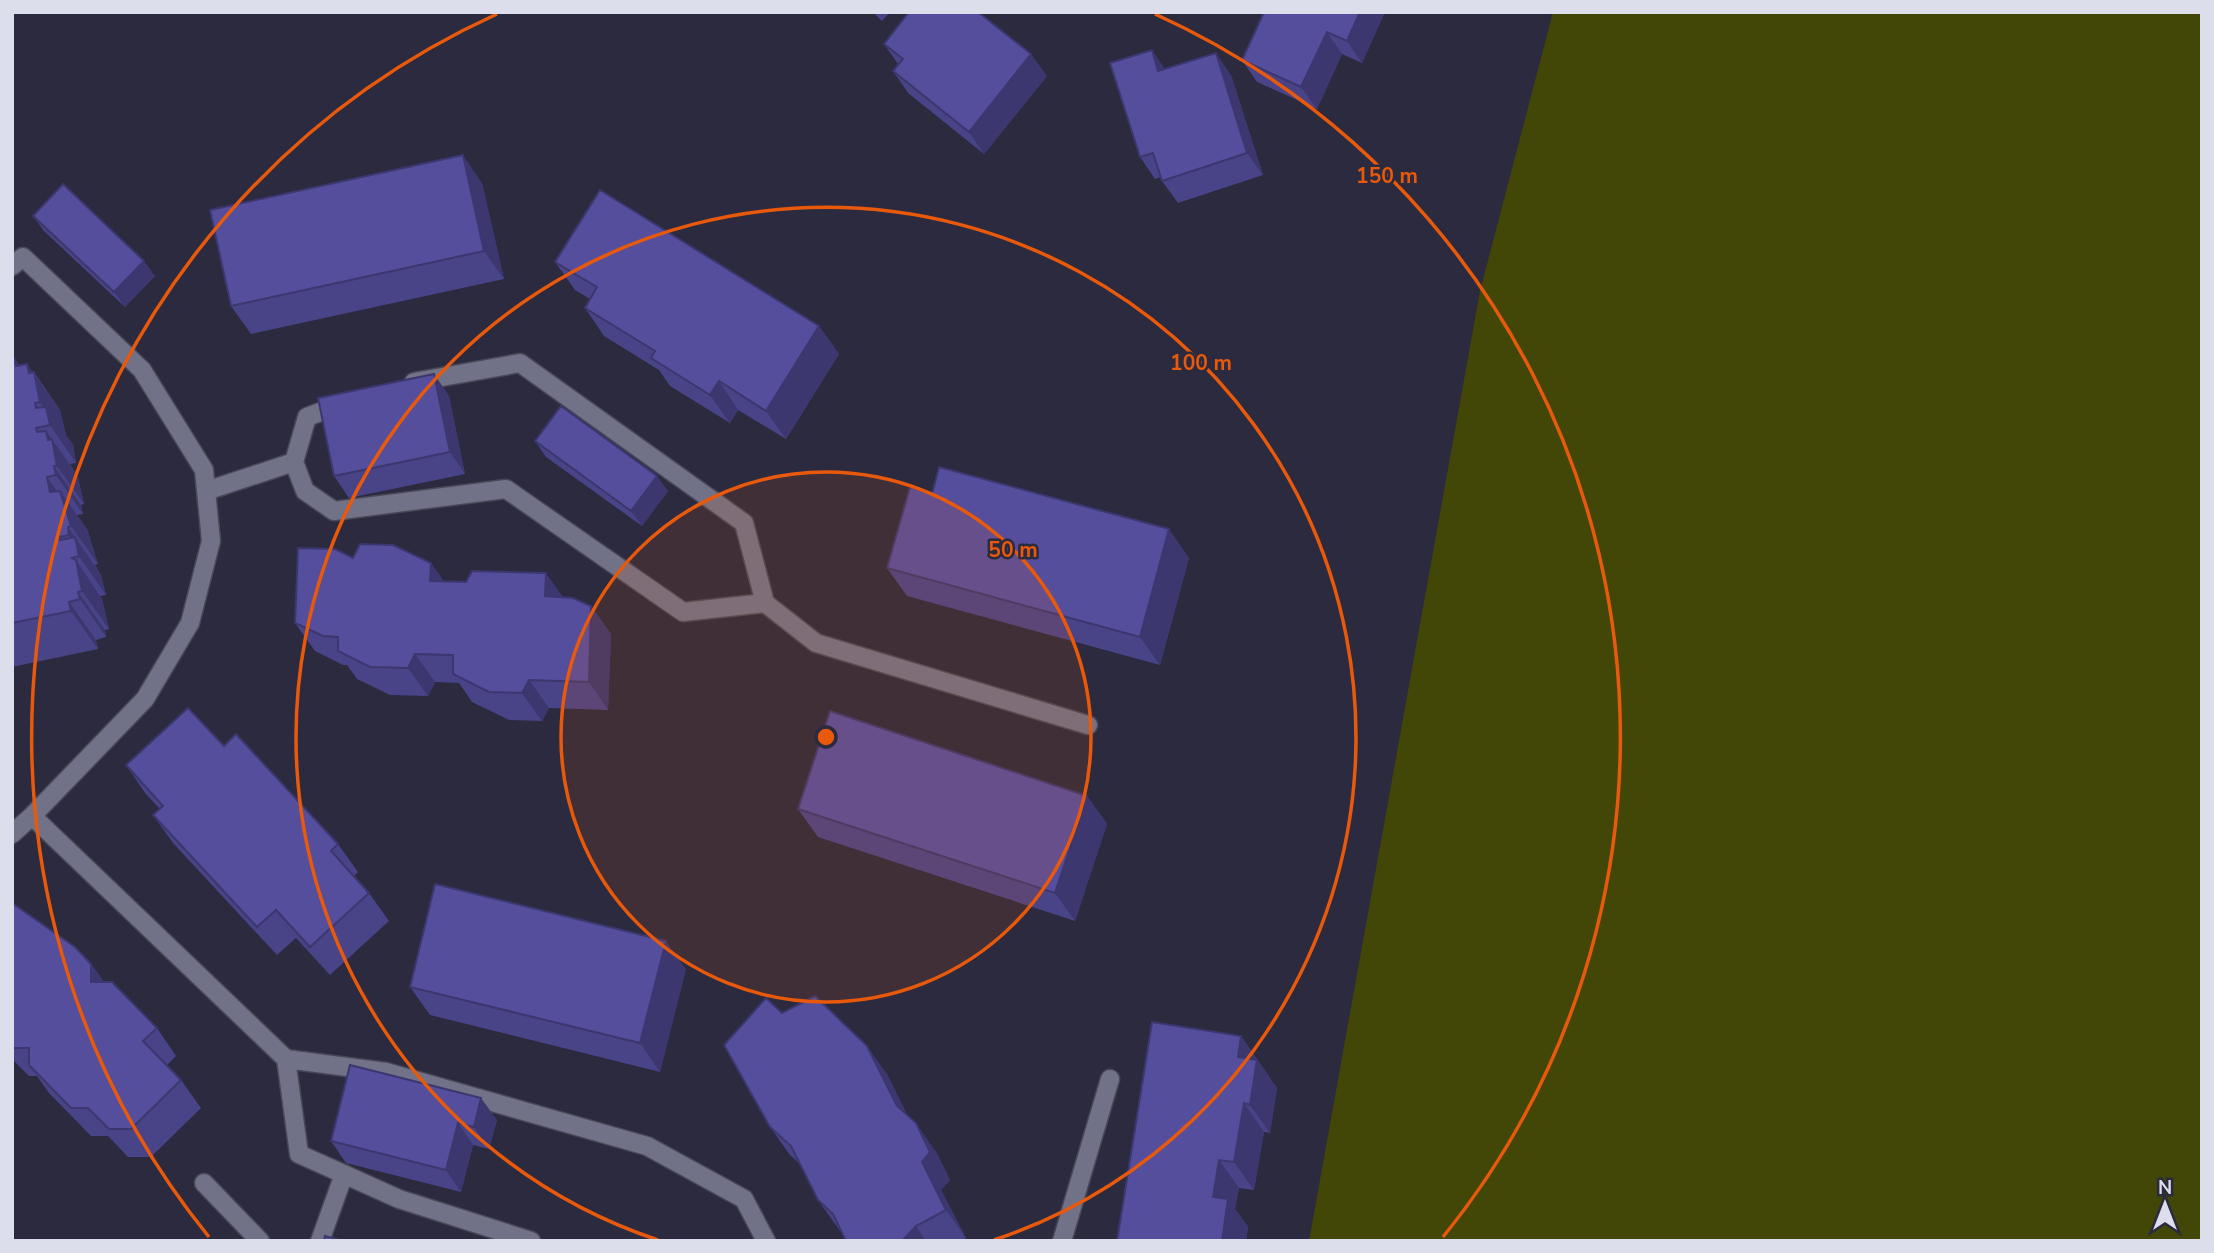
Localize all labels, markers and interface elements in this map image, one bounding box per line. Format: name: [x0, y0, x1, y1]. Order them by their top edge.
text: 150 m: [1356, 162, 1418, 190]
text: 100 m: [1170, 349, 1232, 377]
text: 50 m: [988, 536, 1038, 564]
centre of rings: [814, 725, 838, 749]
north arrow: [2130, 1169, 2200, 1239]
text: N: [2158, 1175, 2172, 1201]

